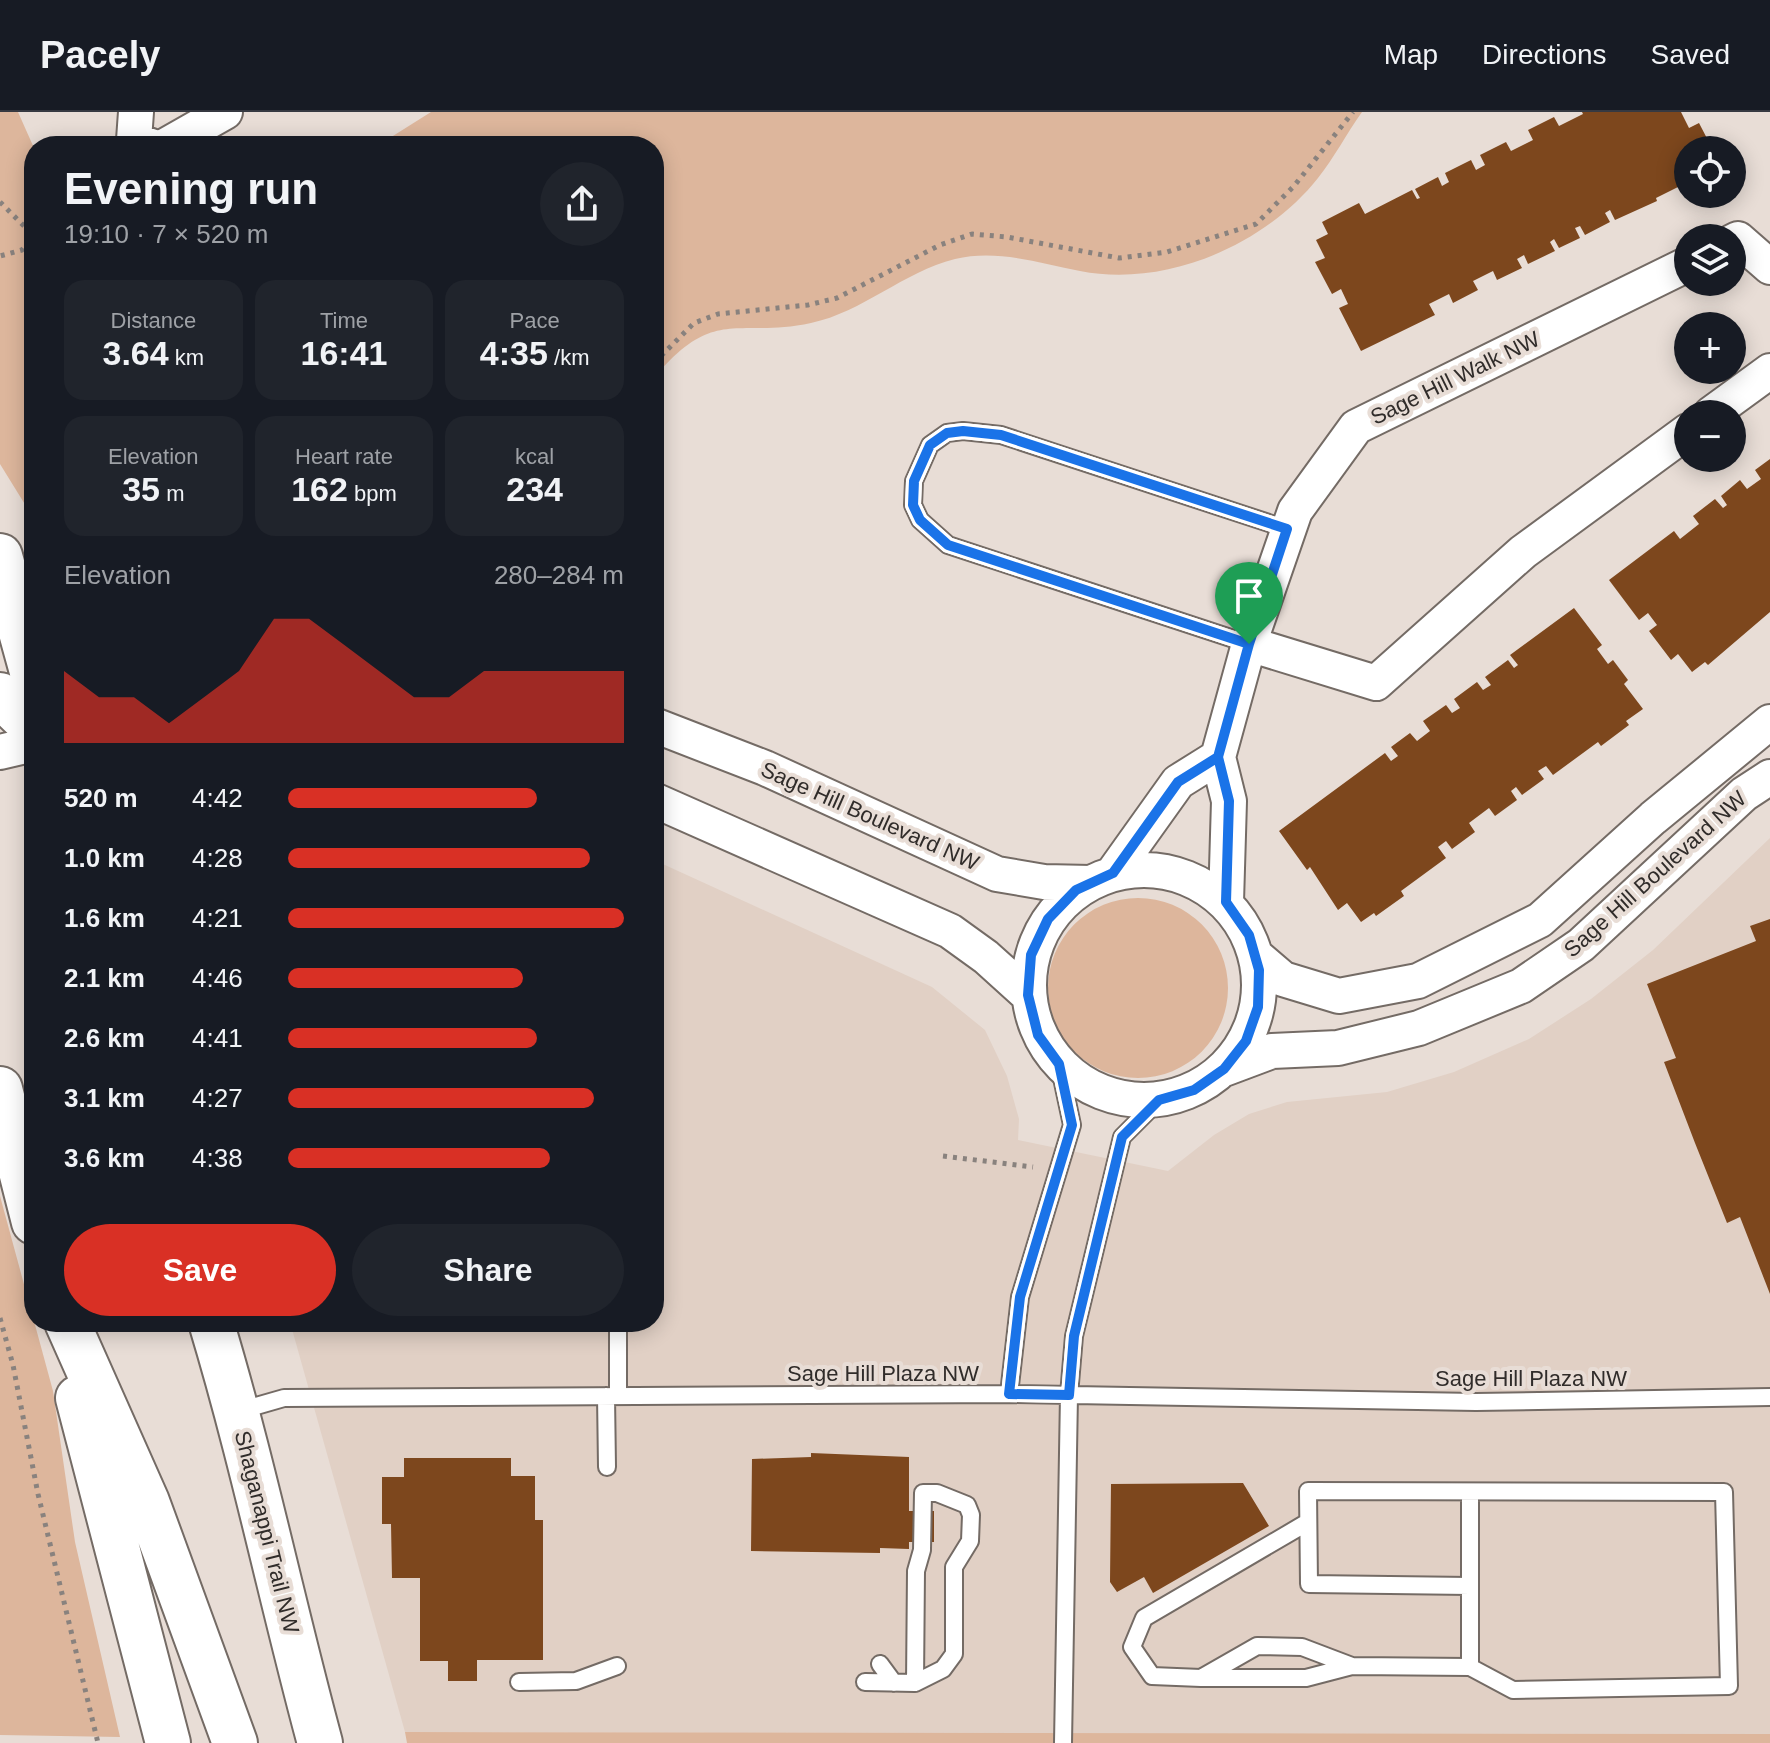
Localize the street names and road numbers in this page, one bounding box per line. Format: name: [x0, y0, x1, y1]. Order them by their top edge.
street label: Sage Hill Walk NW: [1366, 326, 1544, 430]
street label: Sage Hill Boulevard NW: [757, 757, 983, 876]
street label: Sage Hill Boulevard NW: [1559, 786, 1751, 962]
street label: Sage Hill Plaza NW: [787, 1361, 979, 1386]
street label: Sage Hill Plaza NW: [1435, 1366, 1627, 1391]
street label: Shaganappi Trail NW: [230, 1428, 304, 1636]

